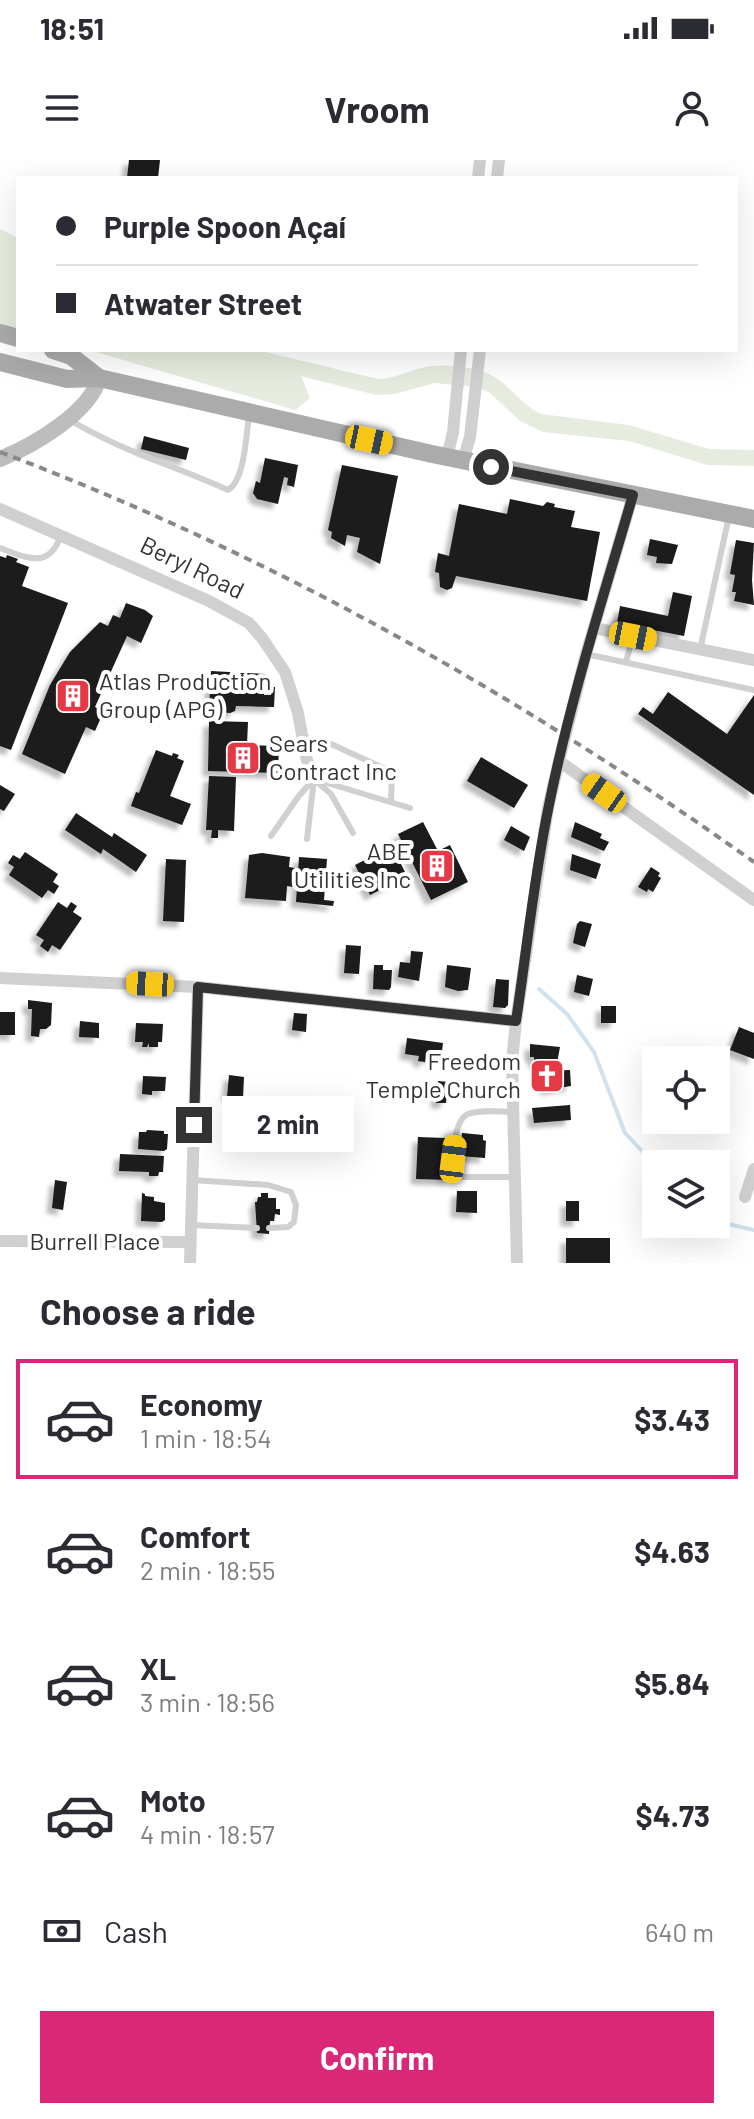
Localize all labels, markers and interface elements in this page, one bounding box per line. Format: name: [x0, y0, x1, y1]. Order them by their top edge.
text: 18:51: [40, 10, 104, 46]
icon: menu: [40, 86, 84, 130]
icon: person: [670, 86, 714, 130]
text: Vroom: [324, 87, 430, 130]
text: Purple Spoon Açaí: [104, 208, 346, 244]
text: Atwater Street: [104, 285, 302, 321]
car: [343, 423, 395, 457]
route start: [473, 449, 509, 485]
street label: Beryl Road: [136, 529, 249, 604]
car: [607, 620, 659, 652]
place label: Atlas Production Group (APG): [99, 666, 271, 723]
building icon: Atlas Production Group (APG): [54, 677, 92, 715]
place label: Sears Contract Inc: [269, 728, 397, 785]
building icon: Sears Contract Inc: [224, 739, 262, 777]
car: [577, 769, 631, 817]
place label: ABE Utilities Inc: [294, 836, 411, 893]
building icon: ABE Utilities Inc: [418, 847, 456, 885]
car: [125, 971, 175, 997]
place label: Freedom Temple Church: [366, 1046, 521, 1103]
map controls: [642, 1046, 730, 1238]
button: locate: [642, 1046, 730, 1134]
church icon: Freedom Temple Church: [528, 1057, 566, 1095]
callout: 2 min: [222, 1097, 354, 1153]
route end: [176, 1107, 212, 1143]
text: 2 min: [257, 1108, 319, 1139]
car: [438, 1134, 468, 1184]
button: layers: [642, 1150, 730, 1238]
street label: Burrell Place: [30, 1226, 160, 1255]
text: Choose a ride: [40, 1289, 256, 1332]
icon: car: [44, 1383, 116, 1455]
text: Economy: [140, 1386, 263, 1422]
text: $3.43: [634, 1401, 710, 1437]
text: 1 min · 18:54: [140, 1422, 271, 1453]
icon: car: [44, 1515, 116, 1587]
text: Comfort: [140, 1518, 250, 1554]
text: $4.63: [634, 1533, 710, 1569]
text: 2 min · 18:55: [140, 1554, 275, 1585]
icon: car: [44, 1647, 116, 1719]
text: XL: [140, 1650, 176, 1686]
text: $5.84: [634, 1665, 710, 1701]
text: 3 min · 18:56: [140, 1686, 275, 1717]
icon: car: [44, 1779, 116, 1851]
text: Moto: [140, 1782, 206, 1818]
text: $4.73: [636, 1797, 710, 1833]
text: 4 min · 18:57: [140, 1818, 275, 1849]
icon: cash: [40, 1909, 84, 1953]
text: Cash: [104, 1913, 168, 1949]
text: 640 m: [645, 1916, 714, 1947]
button: Confirm: [40, 2011, 714, 2103]

